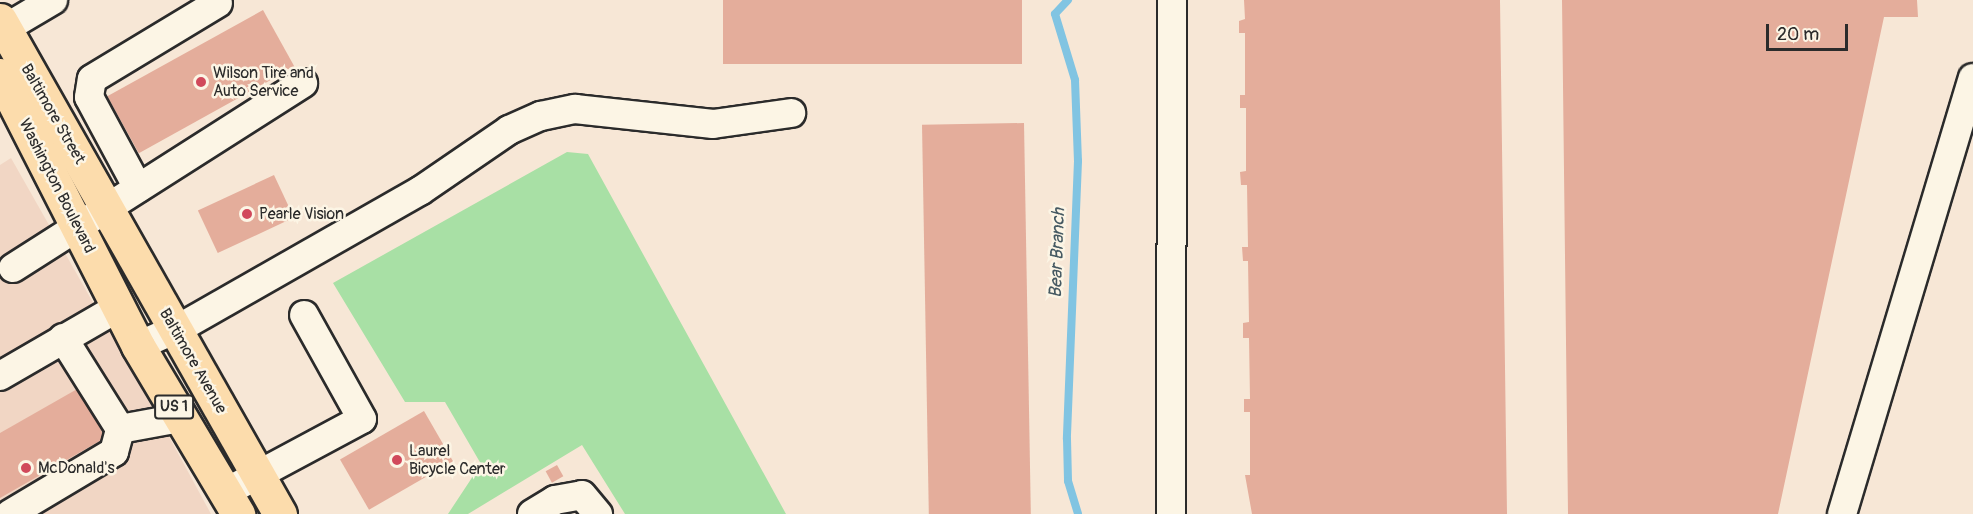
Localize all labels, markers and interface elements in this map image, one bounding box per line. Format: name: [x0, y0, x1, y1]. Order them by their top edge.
scale bar: [1769, 12, 1852, 50]
text: 20 m: [1777, 23, 1819, 46]
street label: Baltimore Street: [17, 61, 89, 167]
place label: Wilson Tire and Auto Service: [213, 63, 314, 101]
marker: Wilson Tire and Auto Service: [194, 75, 208, 89]
street label: Washington Boulevard: [15, 116, 99, 256]
place label: Pearle Vision: [259, 204, 344, 224]
marker: Pearle Vision: [240, 207, 254, 221]
water label: Bear Branch: [1046, 208, 1070, 298]
street label: Baltimore Avenue: [155, 305, 231, 417]
road number: US 1: [153, 395, 195, 419]
place label: Laurel Bicycle Center: [409, 441, 506, 479]
marker: Laurel Bicycle Center: [390, 453, 404, 467]
place label: McDonald's: [38, 458, 115, 478]
marker: McDonald's: [19, 461, 33, 475]

